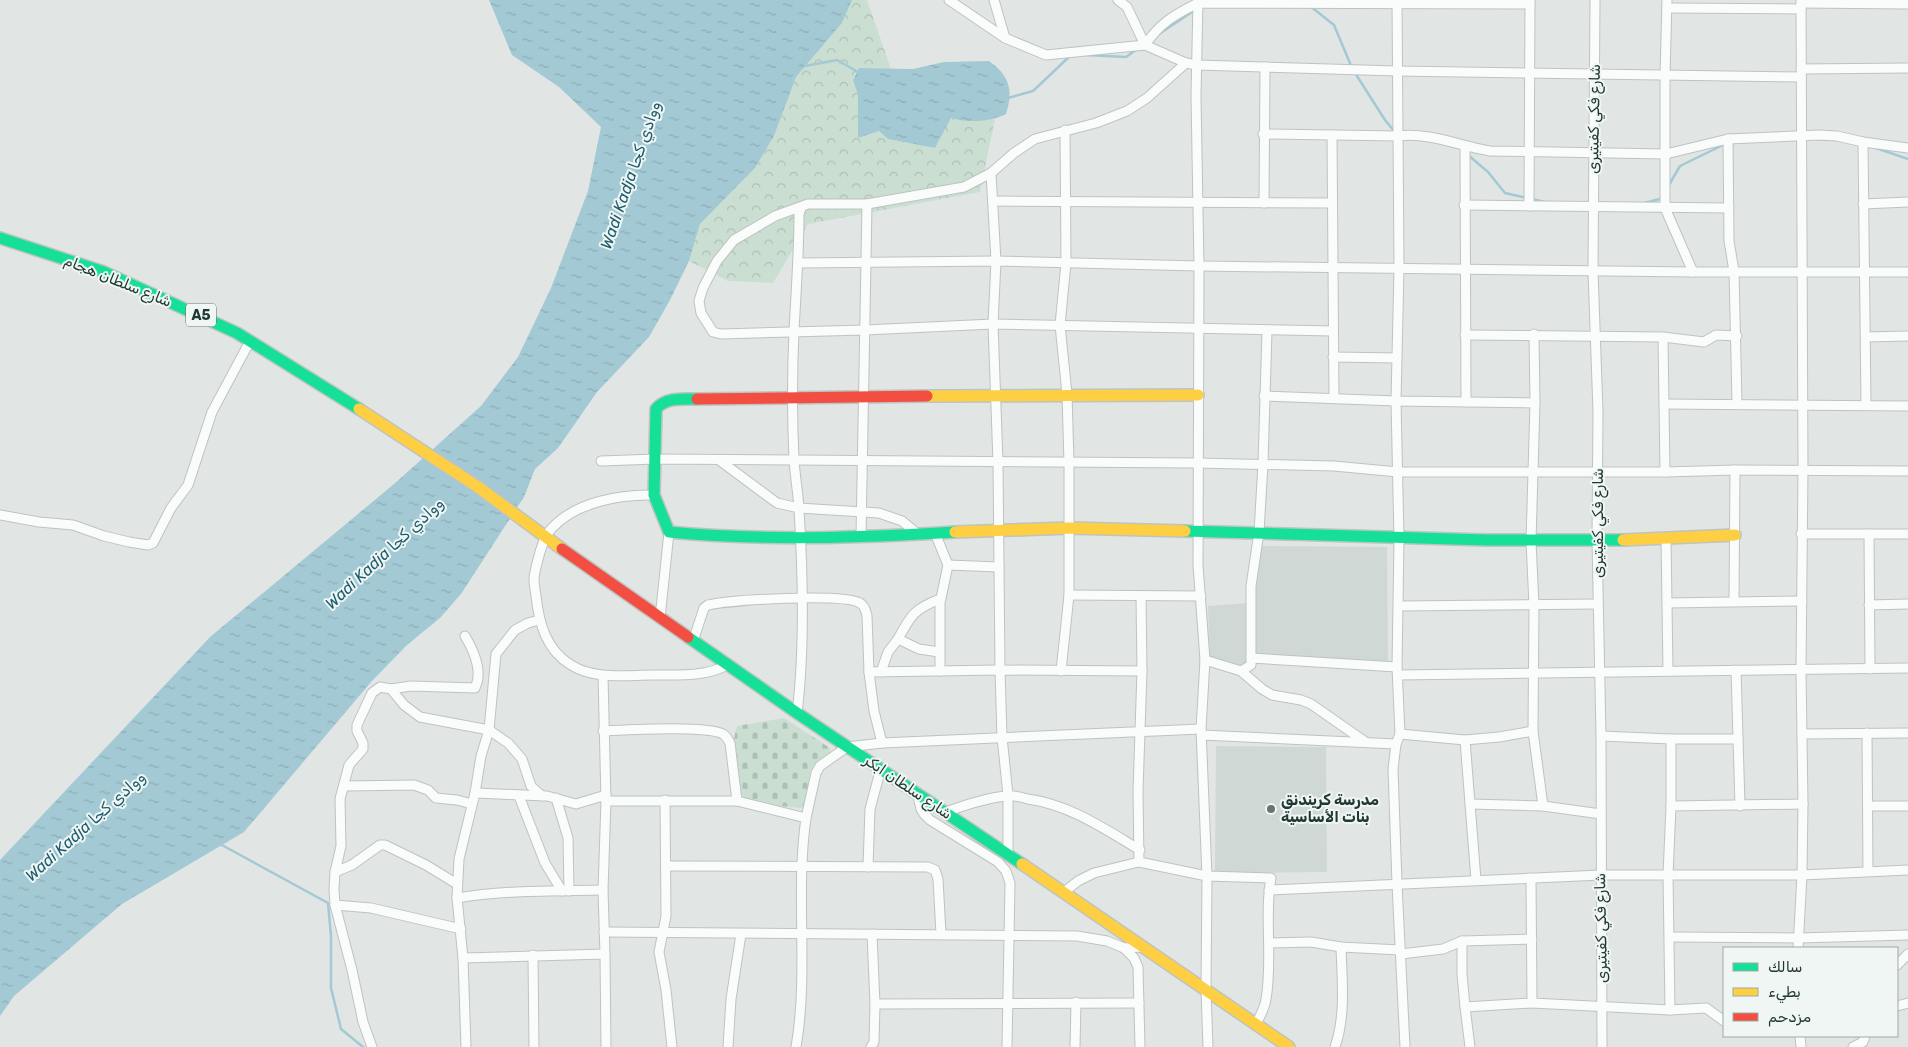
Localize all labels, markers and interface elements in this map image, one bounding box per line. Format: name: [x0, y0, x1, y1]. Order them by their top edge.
street label: شارع فكي كفيتيرى: [1584, 64, 1607, 174]
water label: Wadi Kadja ووادي كجا: [596, 99, 667, 252]
street label: شارع سلطان هجام: [61, 251, 174, 313]
road number: A5: [186, 304, 216, 326]
street label: شارع فكي كفيتيرى: [1589, 468, 1610, 578]
water label: Wadi Kadja ووادي كجا: [321, 494, 449, 615]
street label: شارع سلطان ابكر: [859, 750, 955, 825]
water label: Wadi Kadja ووادي كجا: [21, 767, 151, 887]
place label: مدرسة كريندنق بنات الأساسية: [1281, 791, 1379, 826]
marker: مدرسة كريندنق بنات الأساسية: [1265, 803, 1277, 815]
street label: شارع فكي كفيتيرى: [1591, 873, 1614, 983]
legend: [1723, 947, 1898, 1037]
text: سالك: [1768, 958, 1803, 976]
text: بطيء: [1768, 983, 1801, 1004]
text: مزدحم: [1768, 1008, 1811, 1027]

